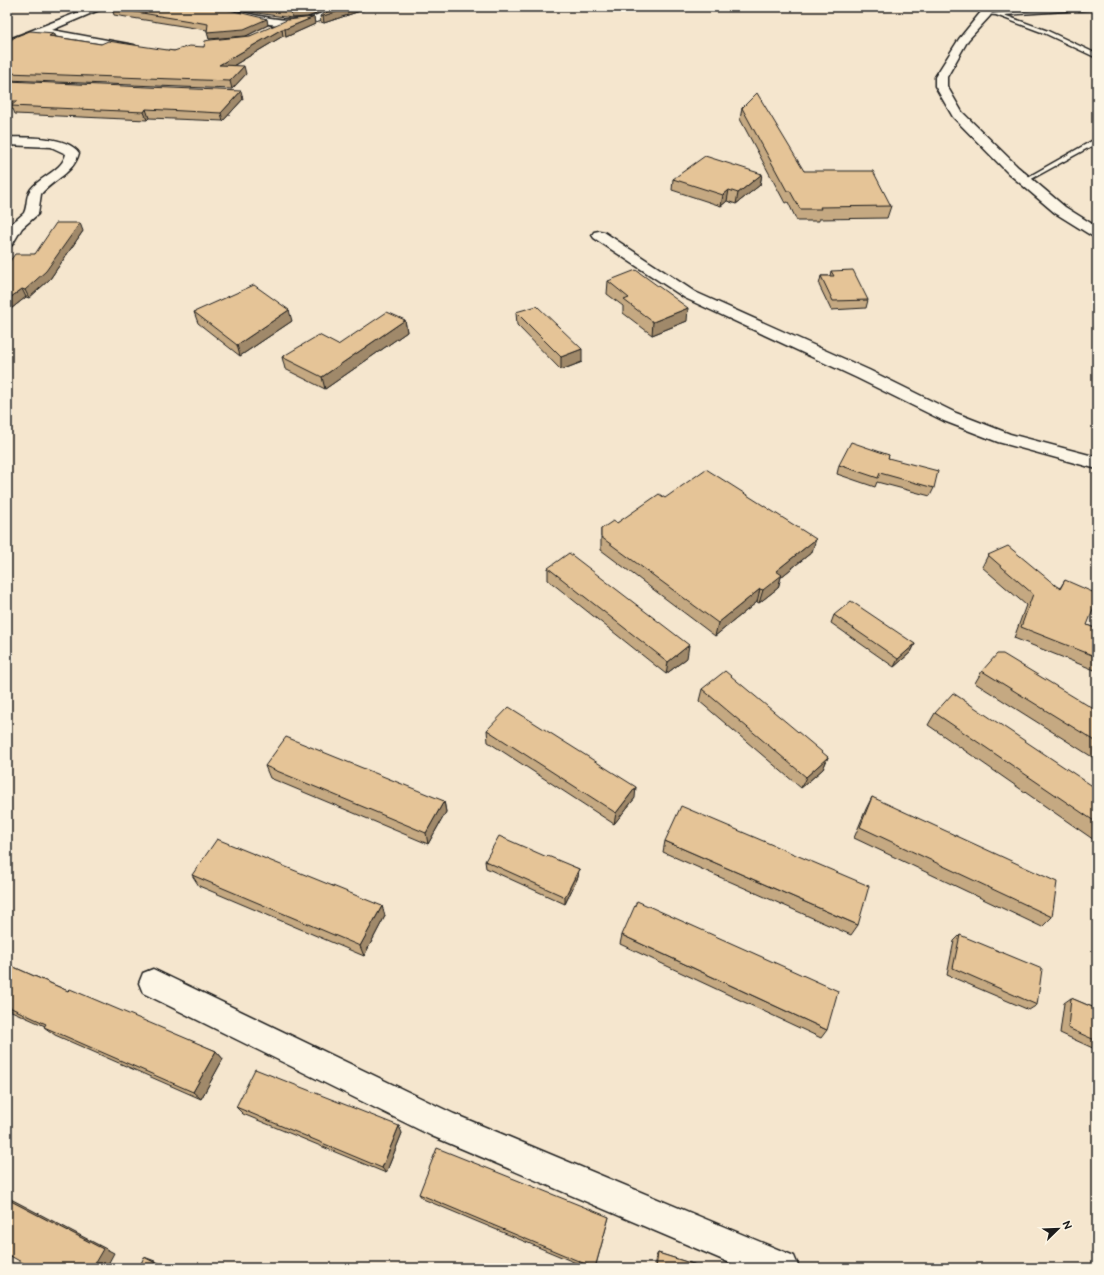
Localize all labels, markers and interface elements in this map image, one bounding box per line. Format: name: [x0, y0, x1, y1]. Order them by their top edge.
north arrow: [1038, 1209, 1078, 1249]
text: N: [1059, 1219, 1074, 1232]

